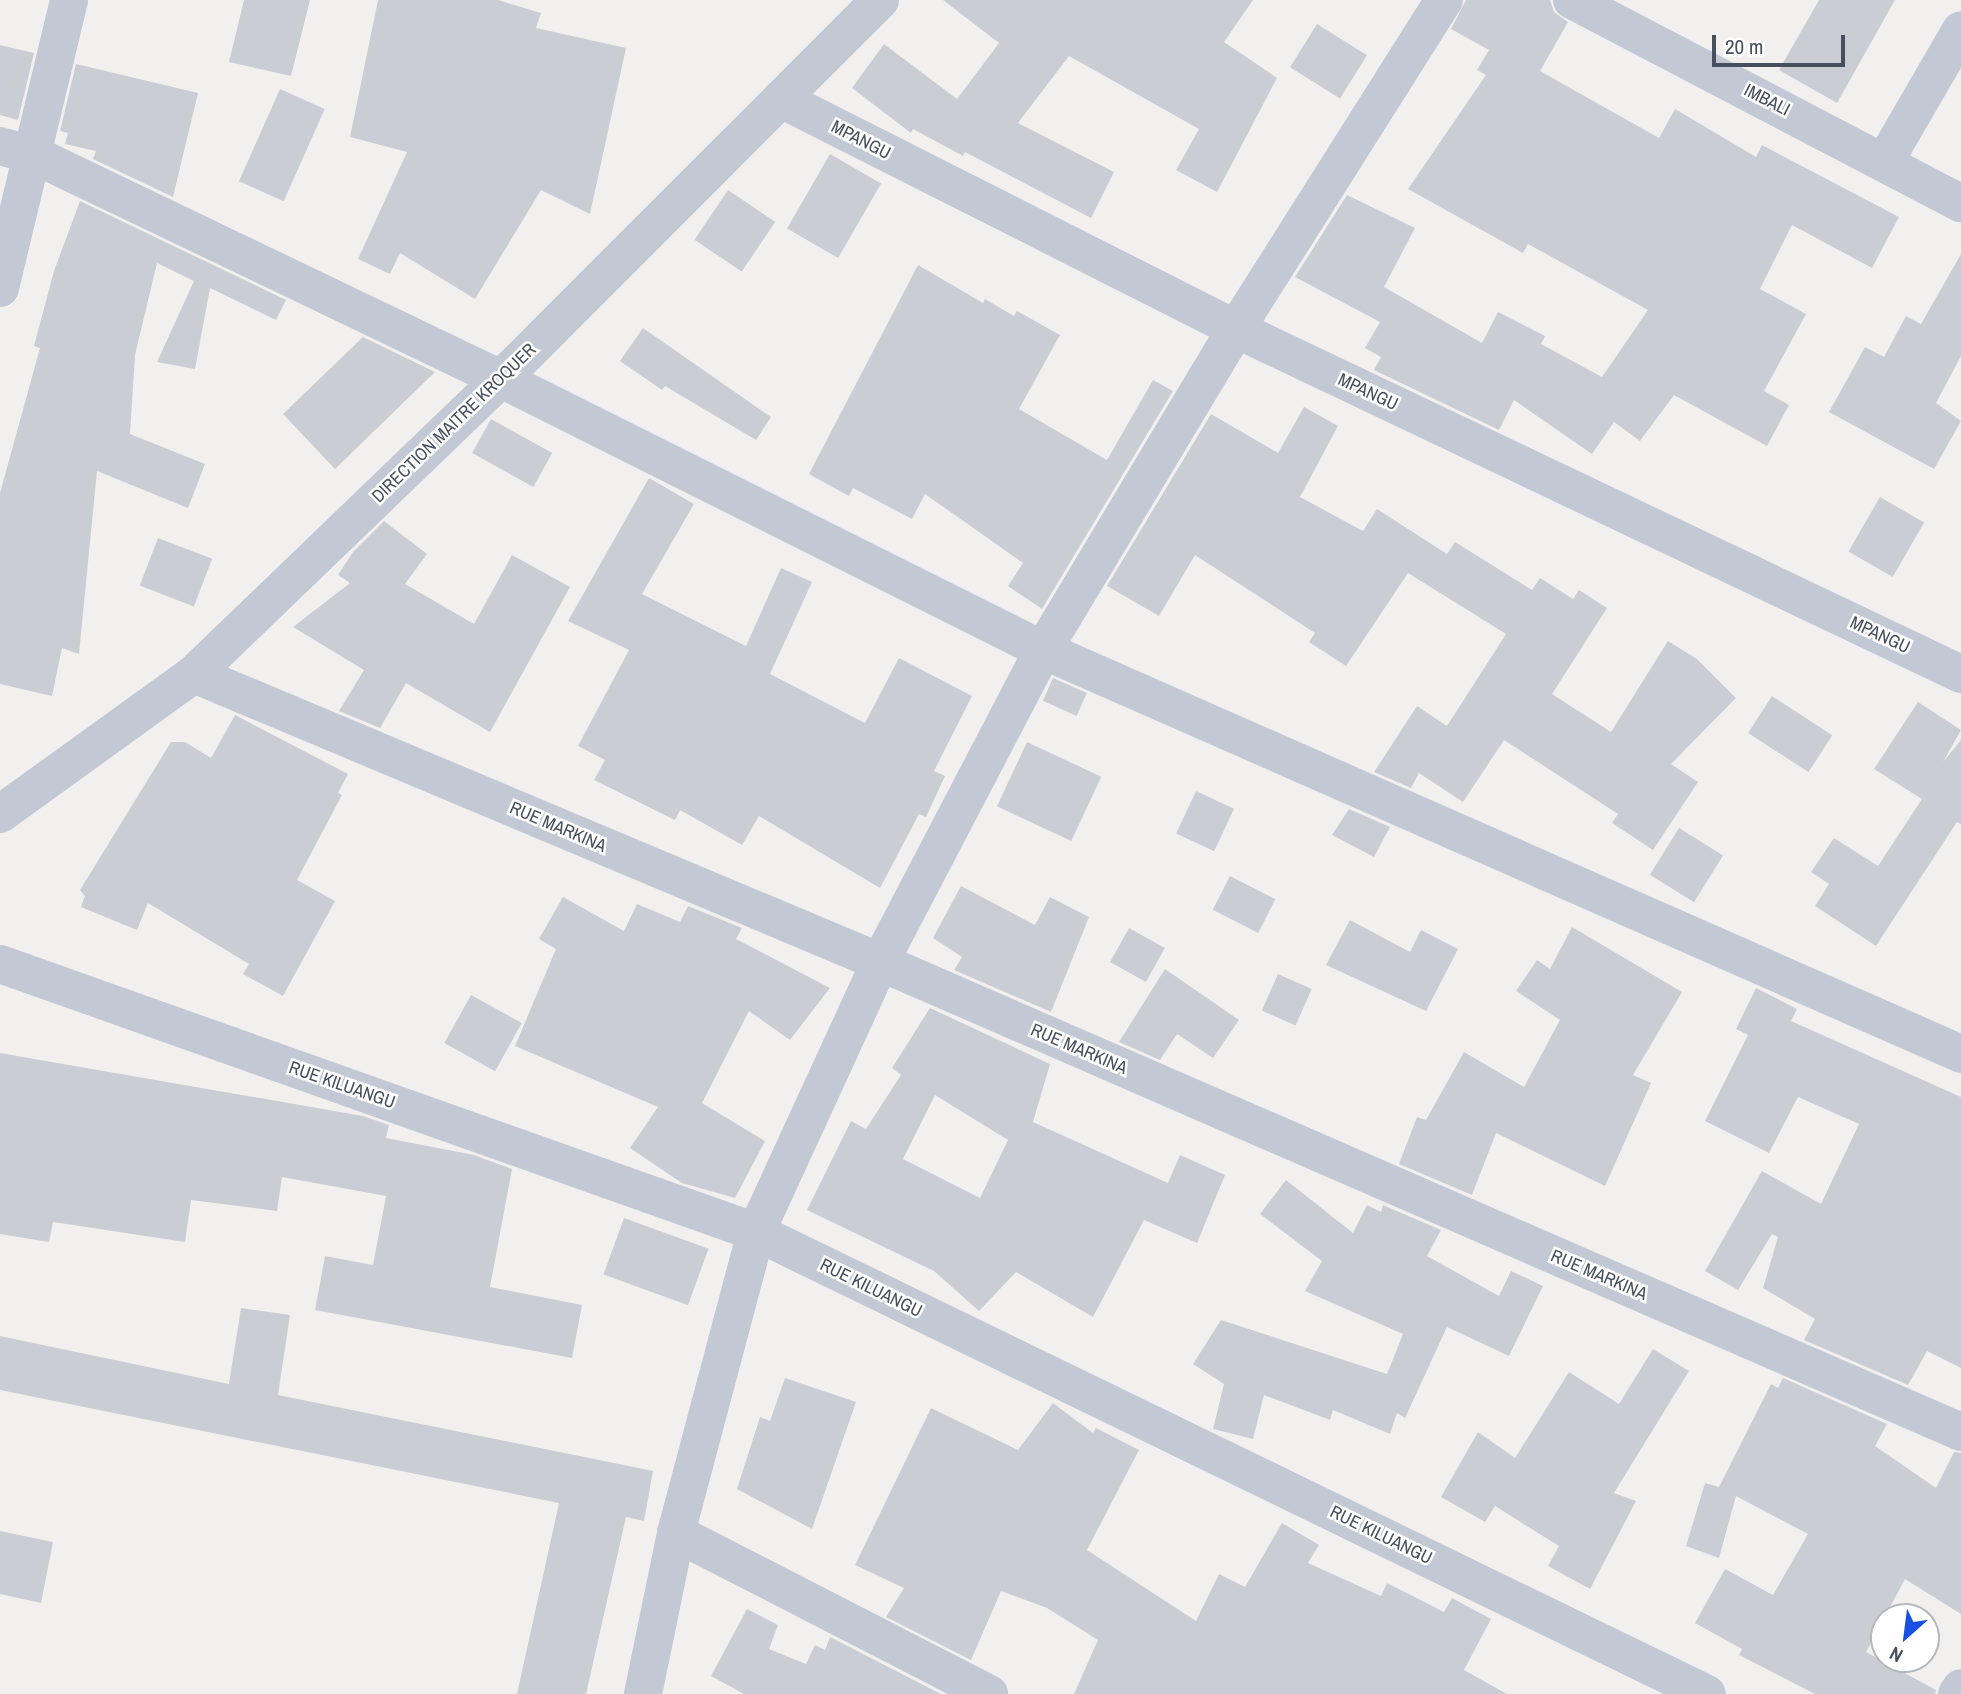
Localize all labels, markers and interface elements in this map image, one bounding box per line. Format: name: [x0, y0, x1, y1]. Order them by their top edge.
scale bar: [1716, 21, 1849, 65]
text: 20 m: [1725, 32, 1763, 61]
street label: IMBALI: [1741, 79, 1793, 121]
street label: MPANGU: [828, 116, 894, 164]
street label: DIRECTION MAITRE KROQUER: [367, 339, 541, 507]
street label: MPANGU: [1335, 369, 1401, 415]
street label: MPANGU: [1847, 612, 1913, 658]
street label: RUE MARKINA: [507, 797, 609, 857]
street label: RUE MARKINA: [1028, 1019, 1130, 1079]
street label: RUE KILUANGU: [286, 1057, 398, 1113]
street label: RUE MARKINA: [1548, 1245, 1650, 1305]
street label: RUE KILUANGU: [817, 1254, 925, 1322]
street label: RUE KILUANGU: [1327, 1501, 1435, 1569]
north arrow: [1870, 1603, 1940, 1673]
text: N: [1885, 1641, 1907, 1669]

